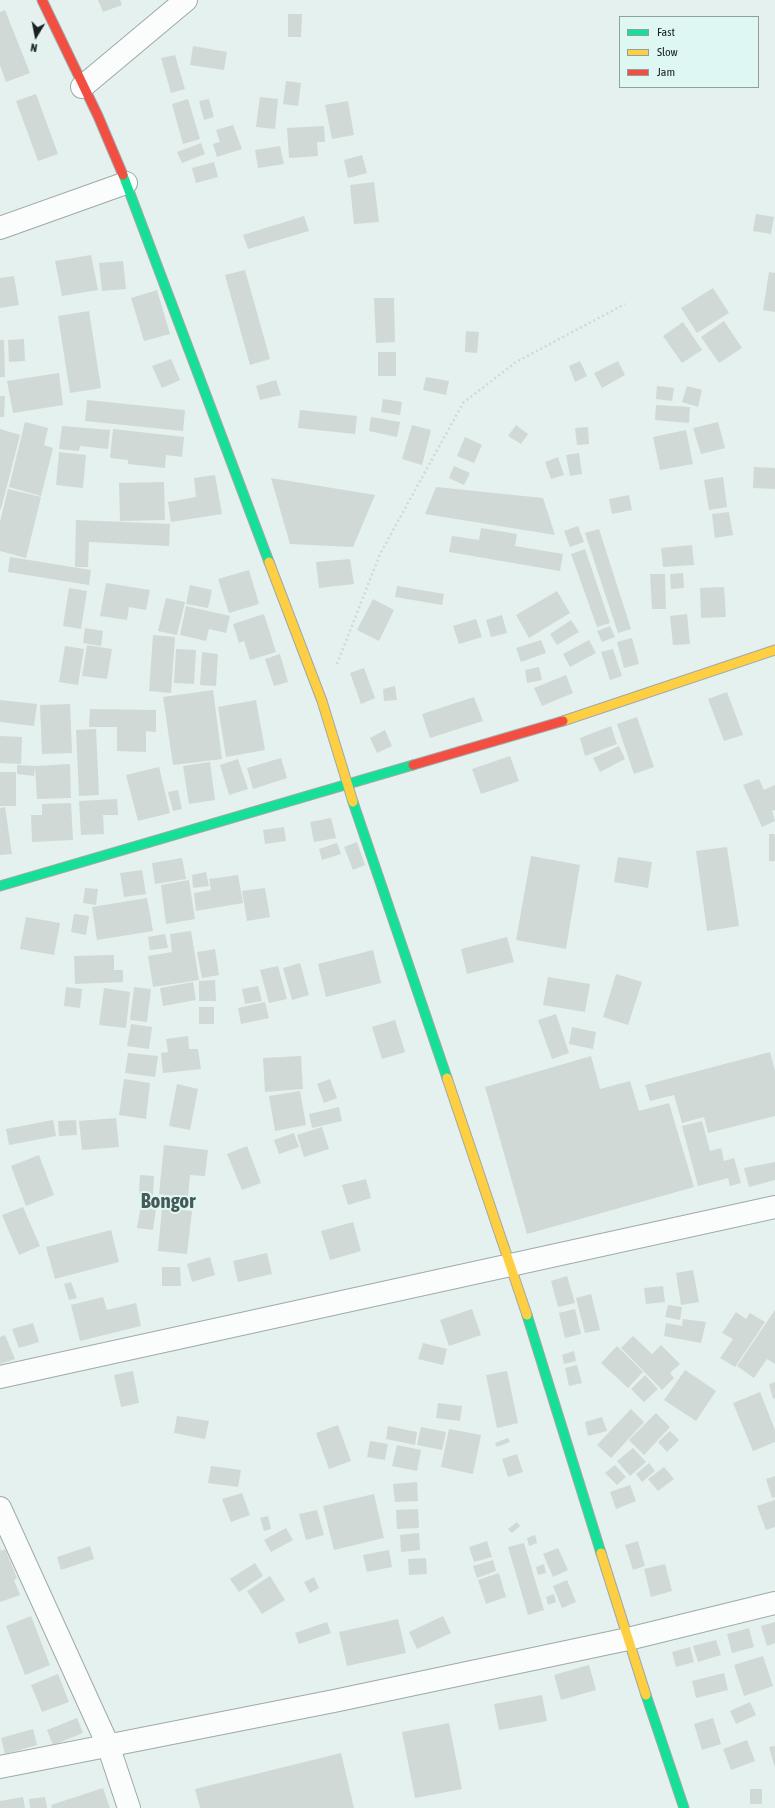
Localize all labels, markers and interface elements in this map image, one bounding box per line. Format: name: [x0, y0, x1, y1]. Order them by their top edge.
north arrow: [16, 16, 56, 56]
legend: [619, 16, 759, 88]
text: Fast: [657, 25, 675, 39]
text: N: [30, 41, 38, 54]
text: Slow: [657, 45, 678, 59]
text: Jam: [657, 65, 675, 79]
district label: Bongor: [141, 1188, 195, 1214]

